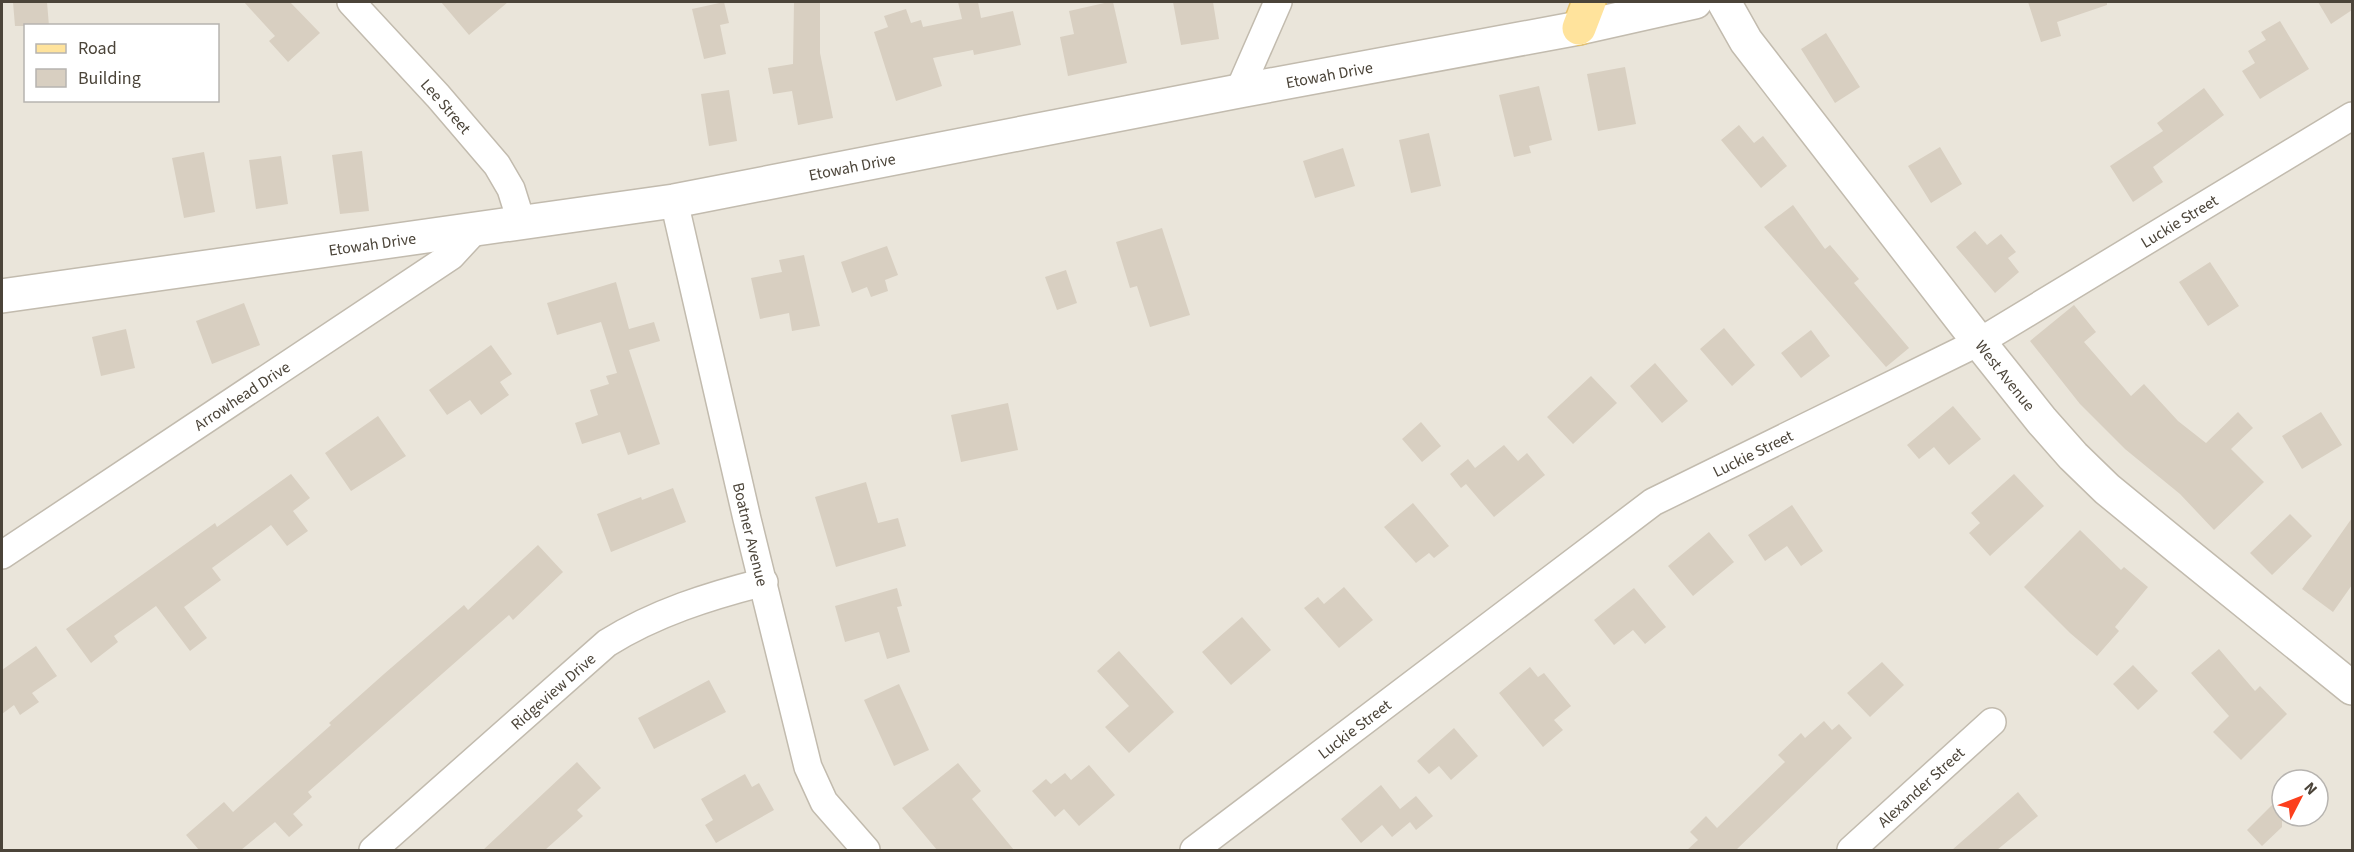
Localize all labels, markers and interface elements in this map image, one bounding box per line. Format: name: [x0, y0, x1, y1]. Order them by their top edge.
legend: [24, 24, 219, 102]
text: Road: [78, 36, 117, 61]
street label: Etowah Drive: [1284, 56, 1375, 94]
text: Building: [78, 66, 141, 91]
street label: Lee Street: [415, 74, 476, 139]
street label: Etowah Drive: [807, 148, 897, 187]
street label: Luckie Street: [2137, 189, 2223, 254]
street label: Etowah Drive: [327, 228, 418, 262]
street label: West Avenue: [1970, 336, 2040, 416]
street label: Arrowhead Drive: [190, 356, 295, 436]
street label: Luckie Street: [1709, 425, 1797, 483]
street label: Boatner Avenue: [727, 480, 773, 589]
street label: Ridgeview Drive: [506, 648, 601, 735]
street label: Luckie Street: [1314, 694, 1396, 764]
street label: Alexander Street: [1873, 742, 1970, 833]
north arrow: [2270, 768, 2330, 828]
text: N: [2299, 777, 2322, 800]

